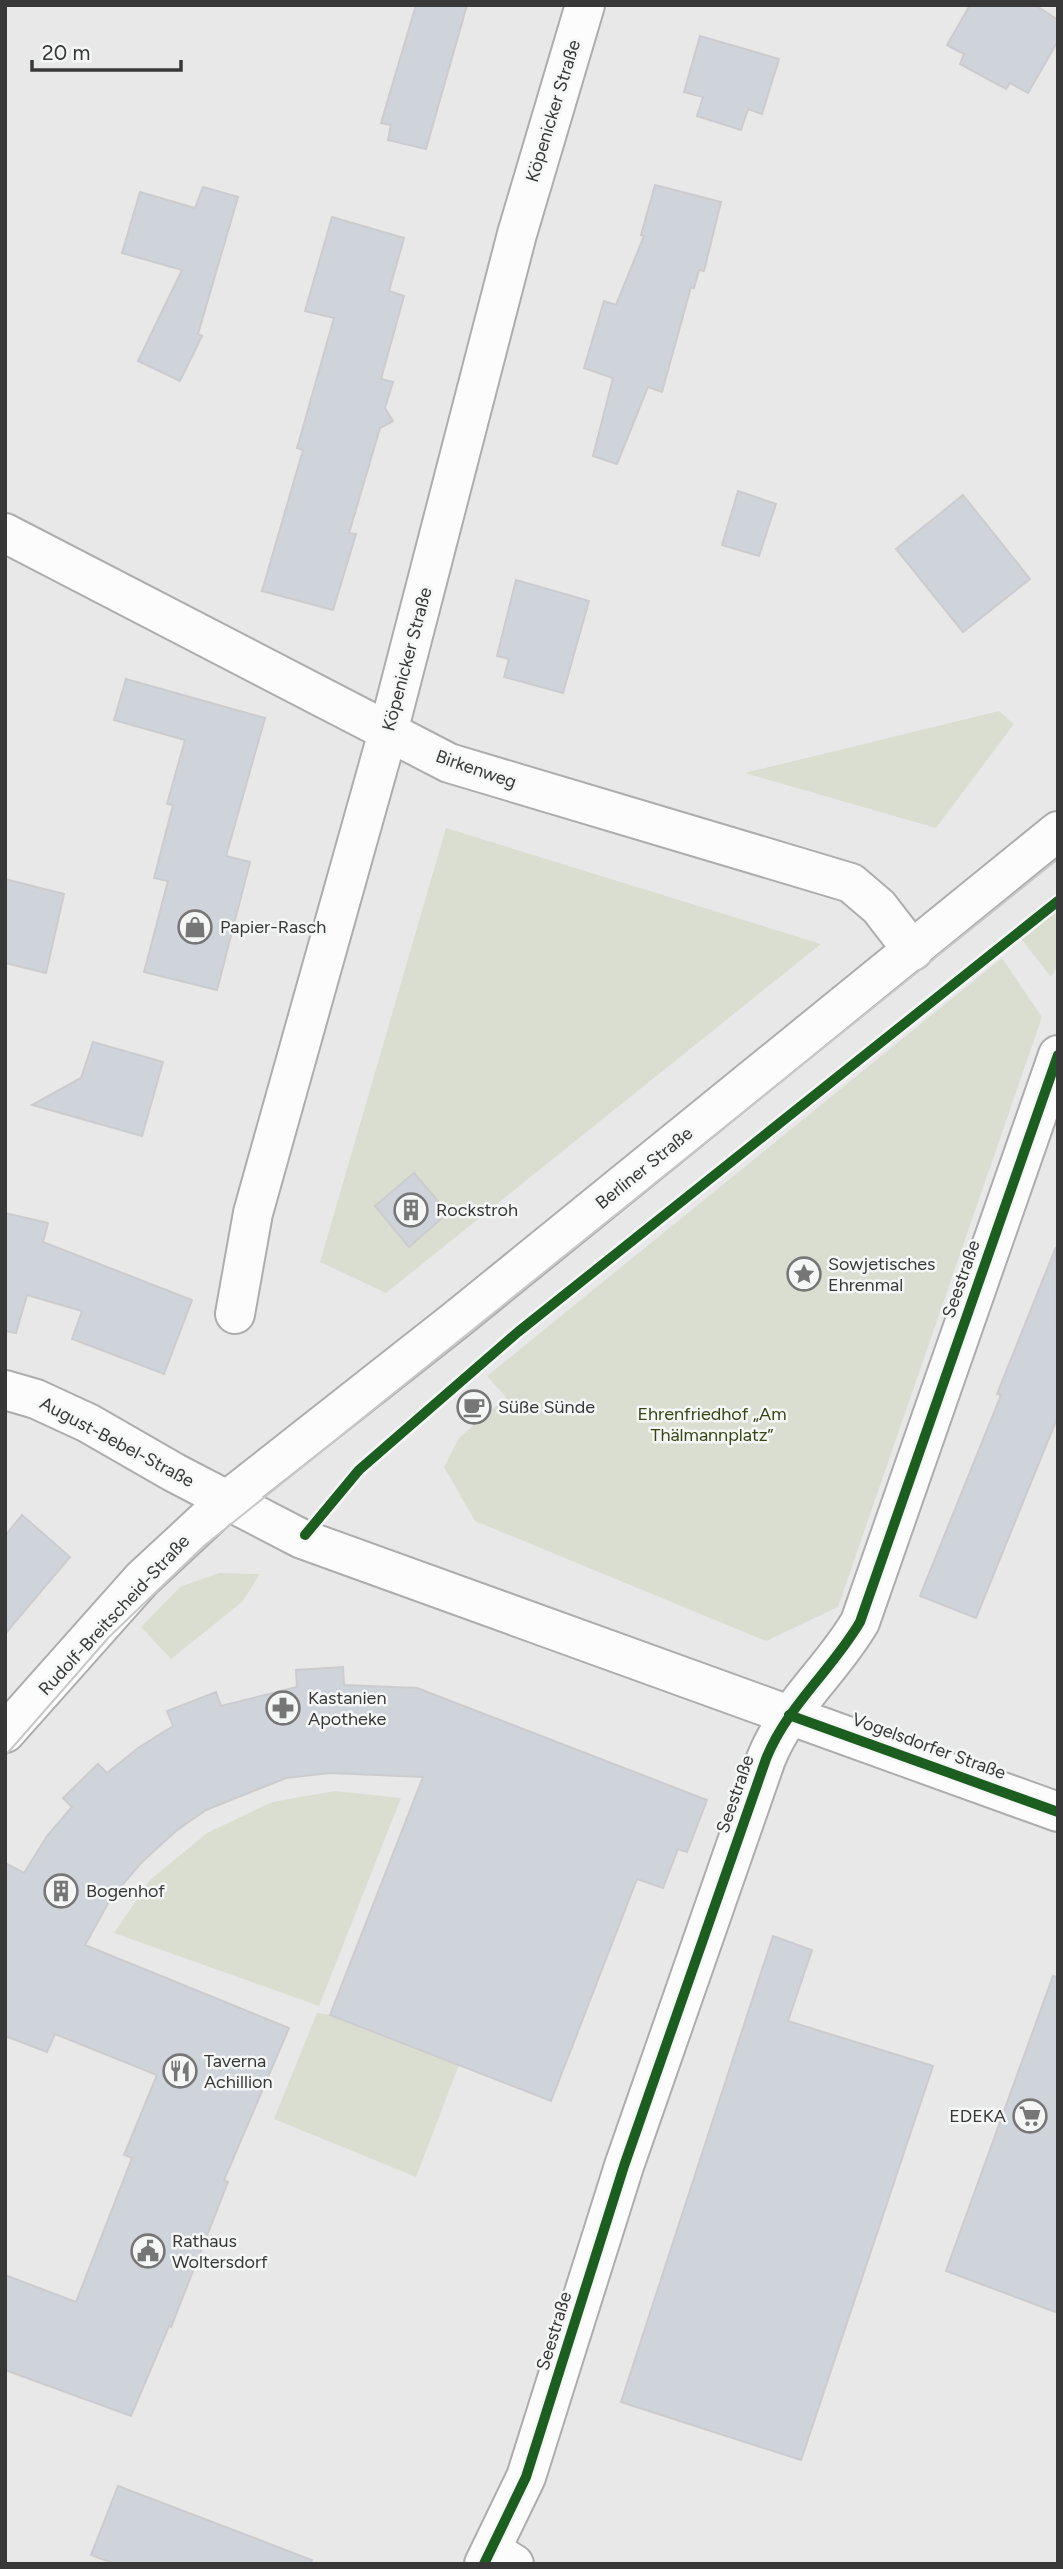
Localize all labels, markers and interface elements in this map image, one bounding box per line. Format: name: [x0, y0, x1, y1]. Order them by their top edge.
scale bar: [32, 28, 180, 72]
street label: Köpenicker Straße: [521, 37, 585, 185]
text: 20 m: [42, 40, 90, 65]
street label: Köpenicker Straße: [377, 585, 437, 733]
street label: Birkenweg: [433, 745, 519, 793]
shop icon: Papier-Rasch: [176, 908, 214, 946]
place label: Papier-Rasch: [220, 916, 326, 938]
street label: Berliner Straße: [591, 1122, 697, 1214]
building icon: Rockstroh: [392, 1191, 430, 1229]
place label: Rockstroh: [436, 1199, 518, 1221]
street label: Seestraße: [937, 1237, 985, 1321]
place label: Sowjetisches Ehrenmal: [828, 1253, 935, 1296]
place icon: Sowjetisches Ehrenmal: [785, 1255, 823, 1293]
cafe icon: Süße Sünde: [455, 1388, 493, 1426]
street label: August-Bebel-Straße: [36, 1392, 198, 1492]
place label: Süße Sünde: [498, 1396, 595, 1418]
park label: Ehrenfriedhof „Am Thälmannplatz”: [637, 1403, 787, 1446]
street label: Rudolf-Breitscheid-Straße: [34, 1530, 194, 1700]
place label: Kastanien Apotheke: [308, 1687, 386, 1730]
pharmacy icon: Kastanien Apotheke: [264, 1689, 302, 1727]
street label: Vogelsdorfer Straße: [849, 1708, 1009, 1784]
street label: Seestraße: [711, 1752, 759, 1836]
building icon: Bogenhof: [42, 1872, 80, 1910]
place label: Bogenhof: [86, 1880, 165, 1902]
place label: Taverna Achillion: [204, 2050, 273, 2093]
restaurant icon: Taverna Achillion: [161, 2052, 199, 2090]
supermarket icon: EDEKA: [1011, 2097, 1049, 2135]
place label: EDEKA: [949, 2105, 1006, 2127]
place label: Rathaus Woltersdorf: [172, 2230, 268, 2273]
public building icon: Rathaus Woltersdorf: [129, 2232, 167, 2270]
street label: Seestraße: [532, 2289, 576, 2373]

